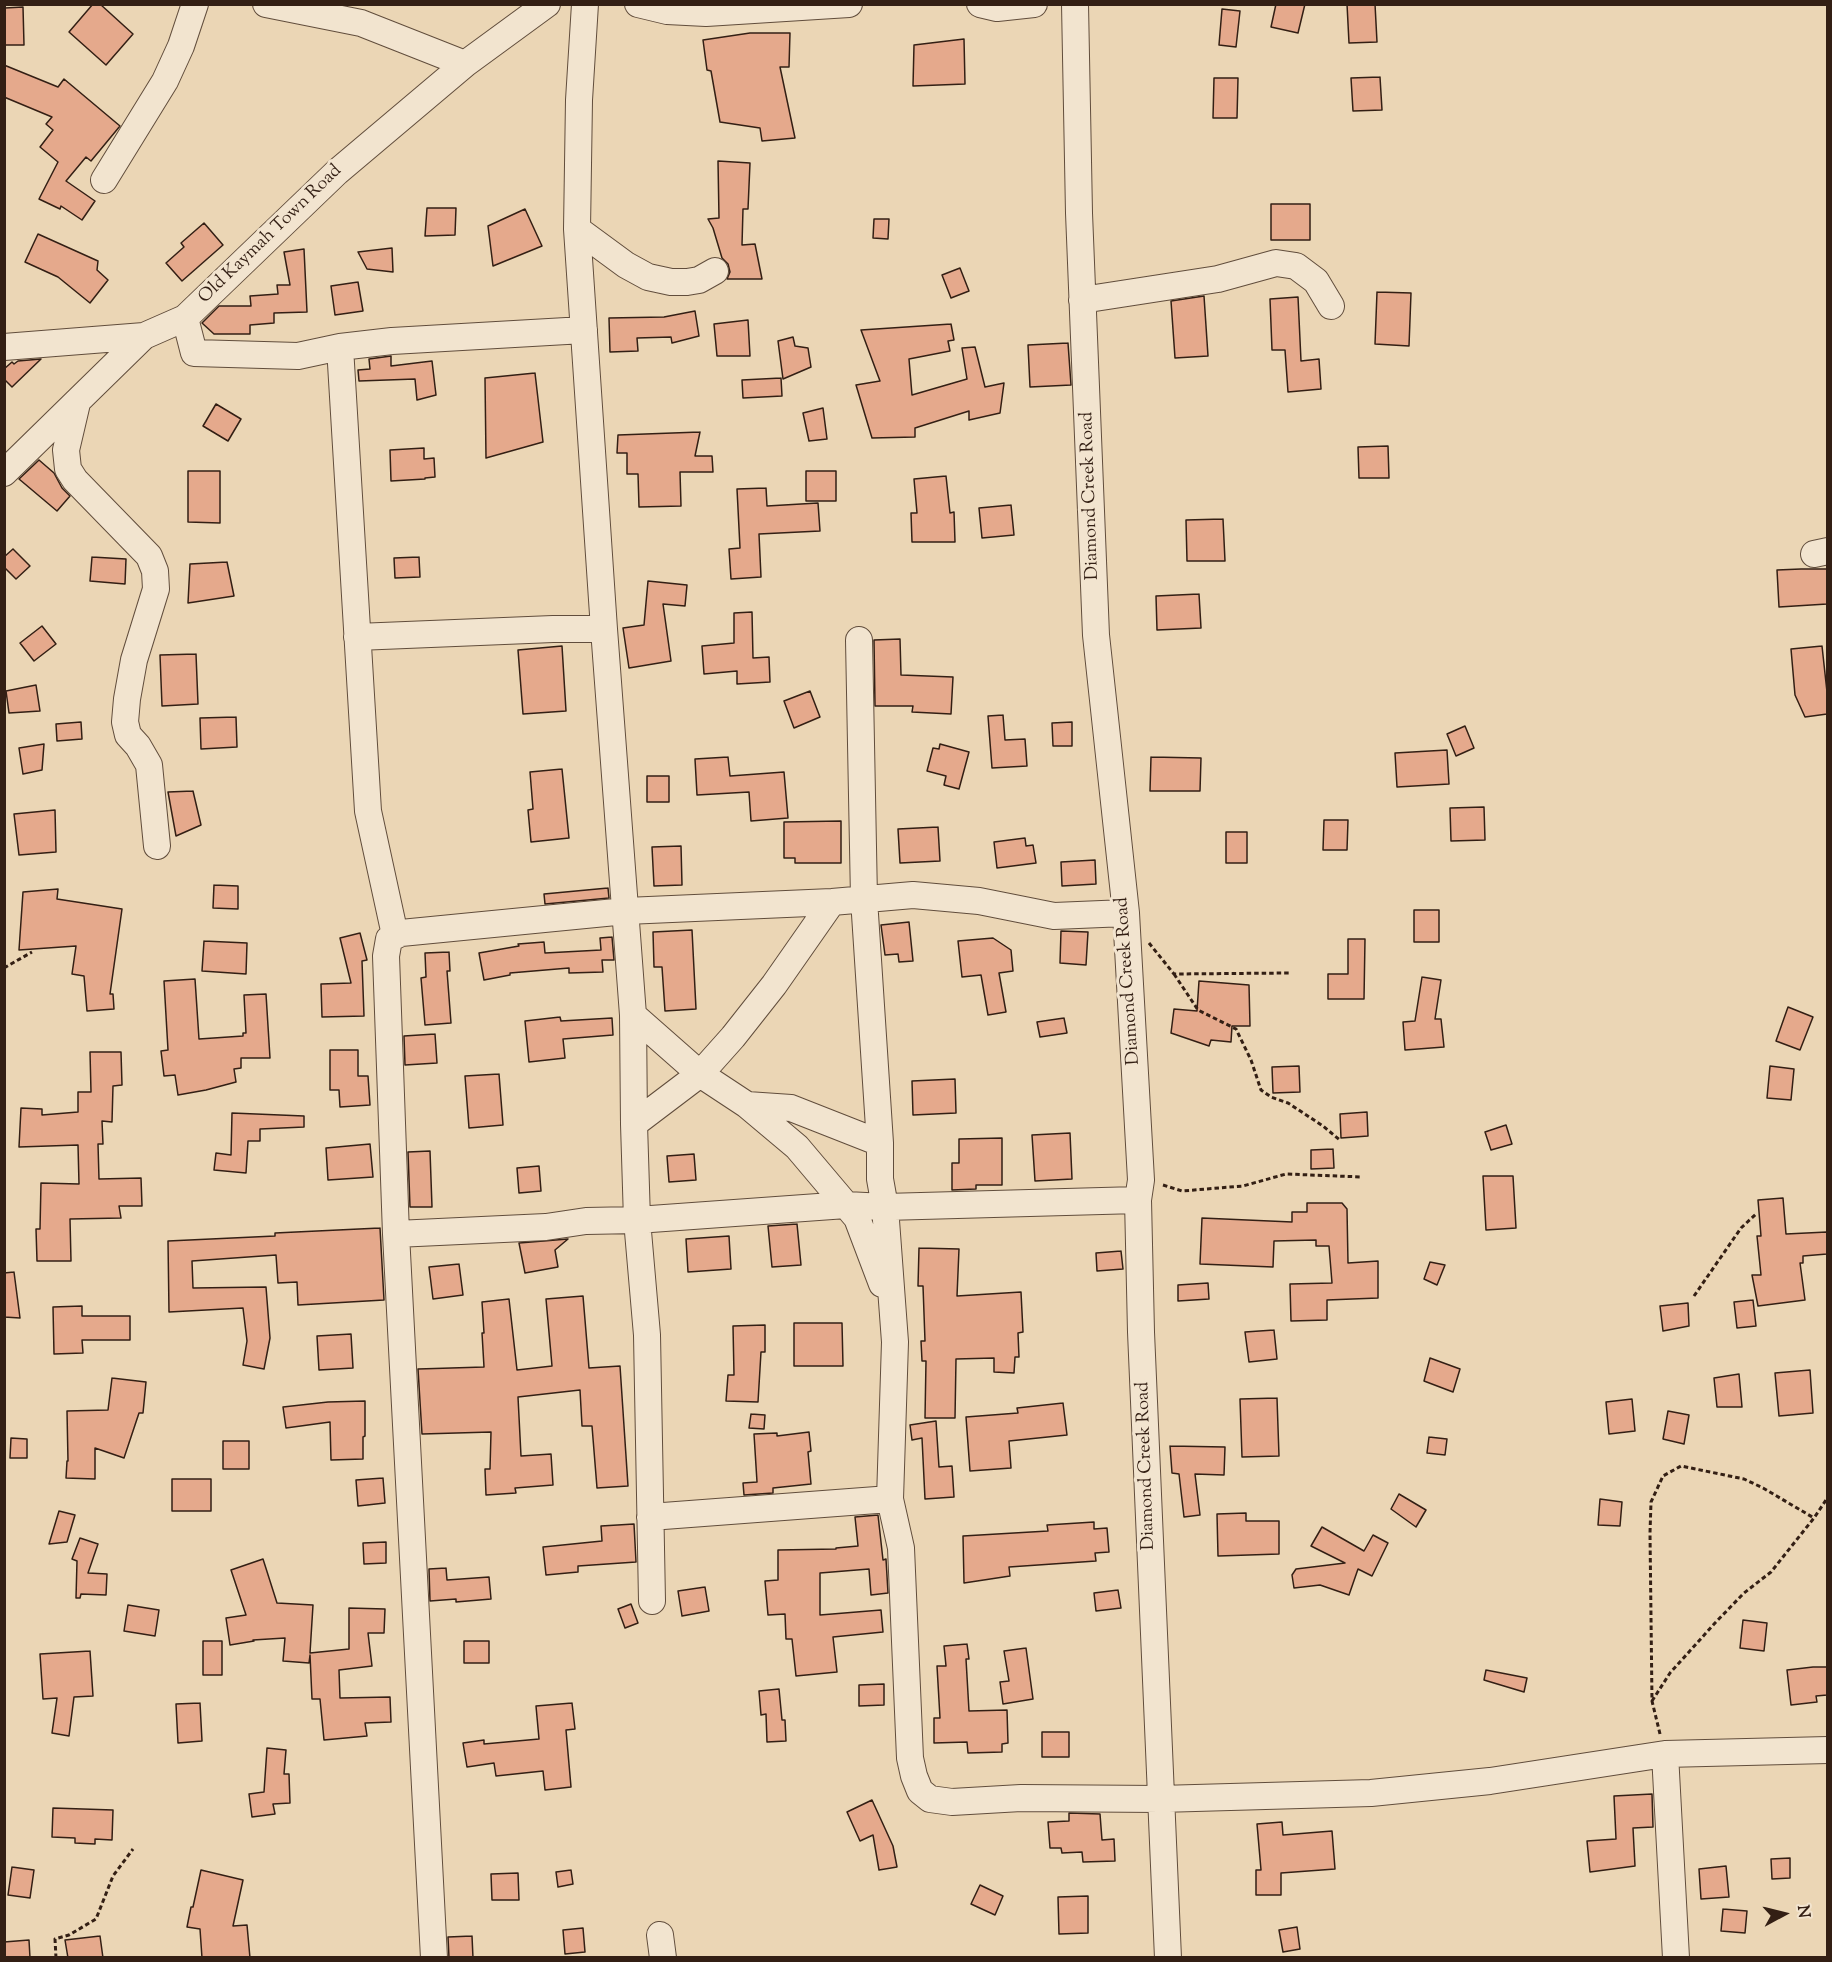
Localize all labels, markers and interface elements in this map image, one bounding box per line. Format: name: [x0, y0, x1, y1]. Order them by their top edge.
street label: Old Kaymah Town Road: [195, 161, 347, 309]
street label: Diamond Creek Road: [1077, 411, 1105, 581]
street label: Diamond Creek Road: [1112, 896, 1146, 1066]
street label: Diamond Creek Road: [1133, 1381, 1161, 1551]
north arrow: [1754, 1884, 1814, 1944]
text: N: [1790, 1904, 1815, 1919]

